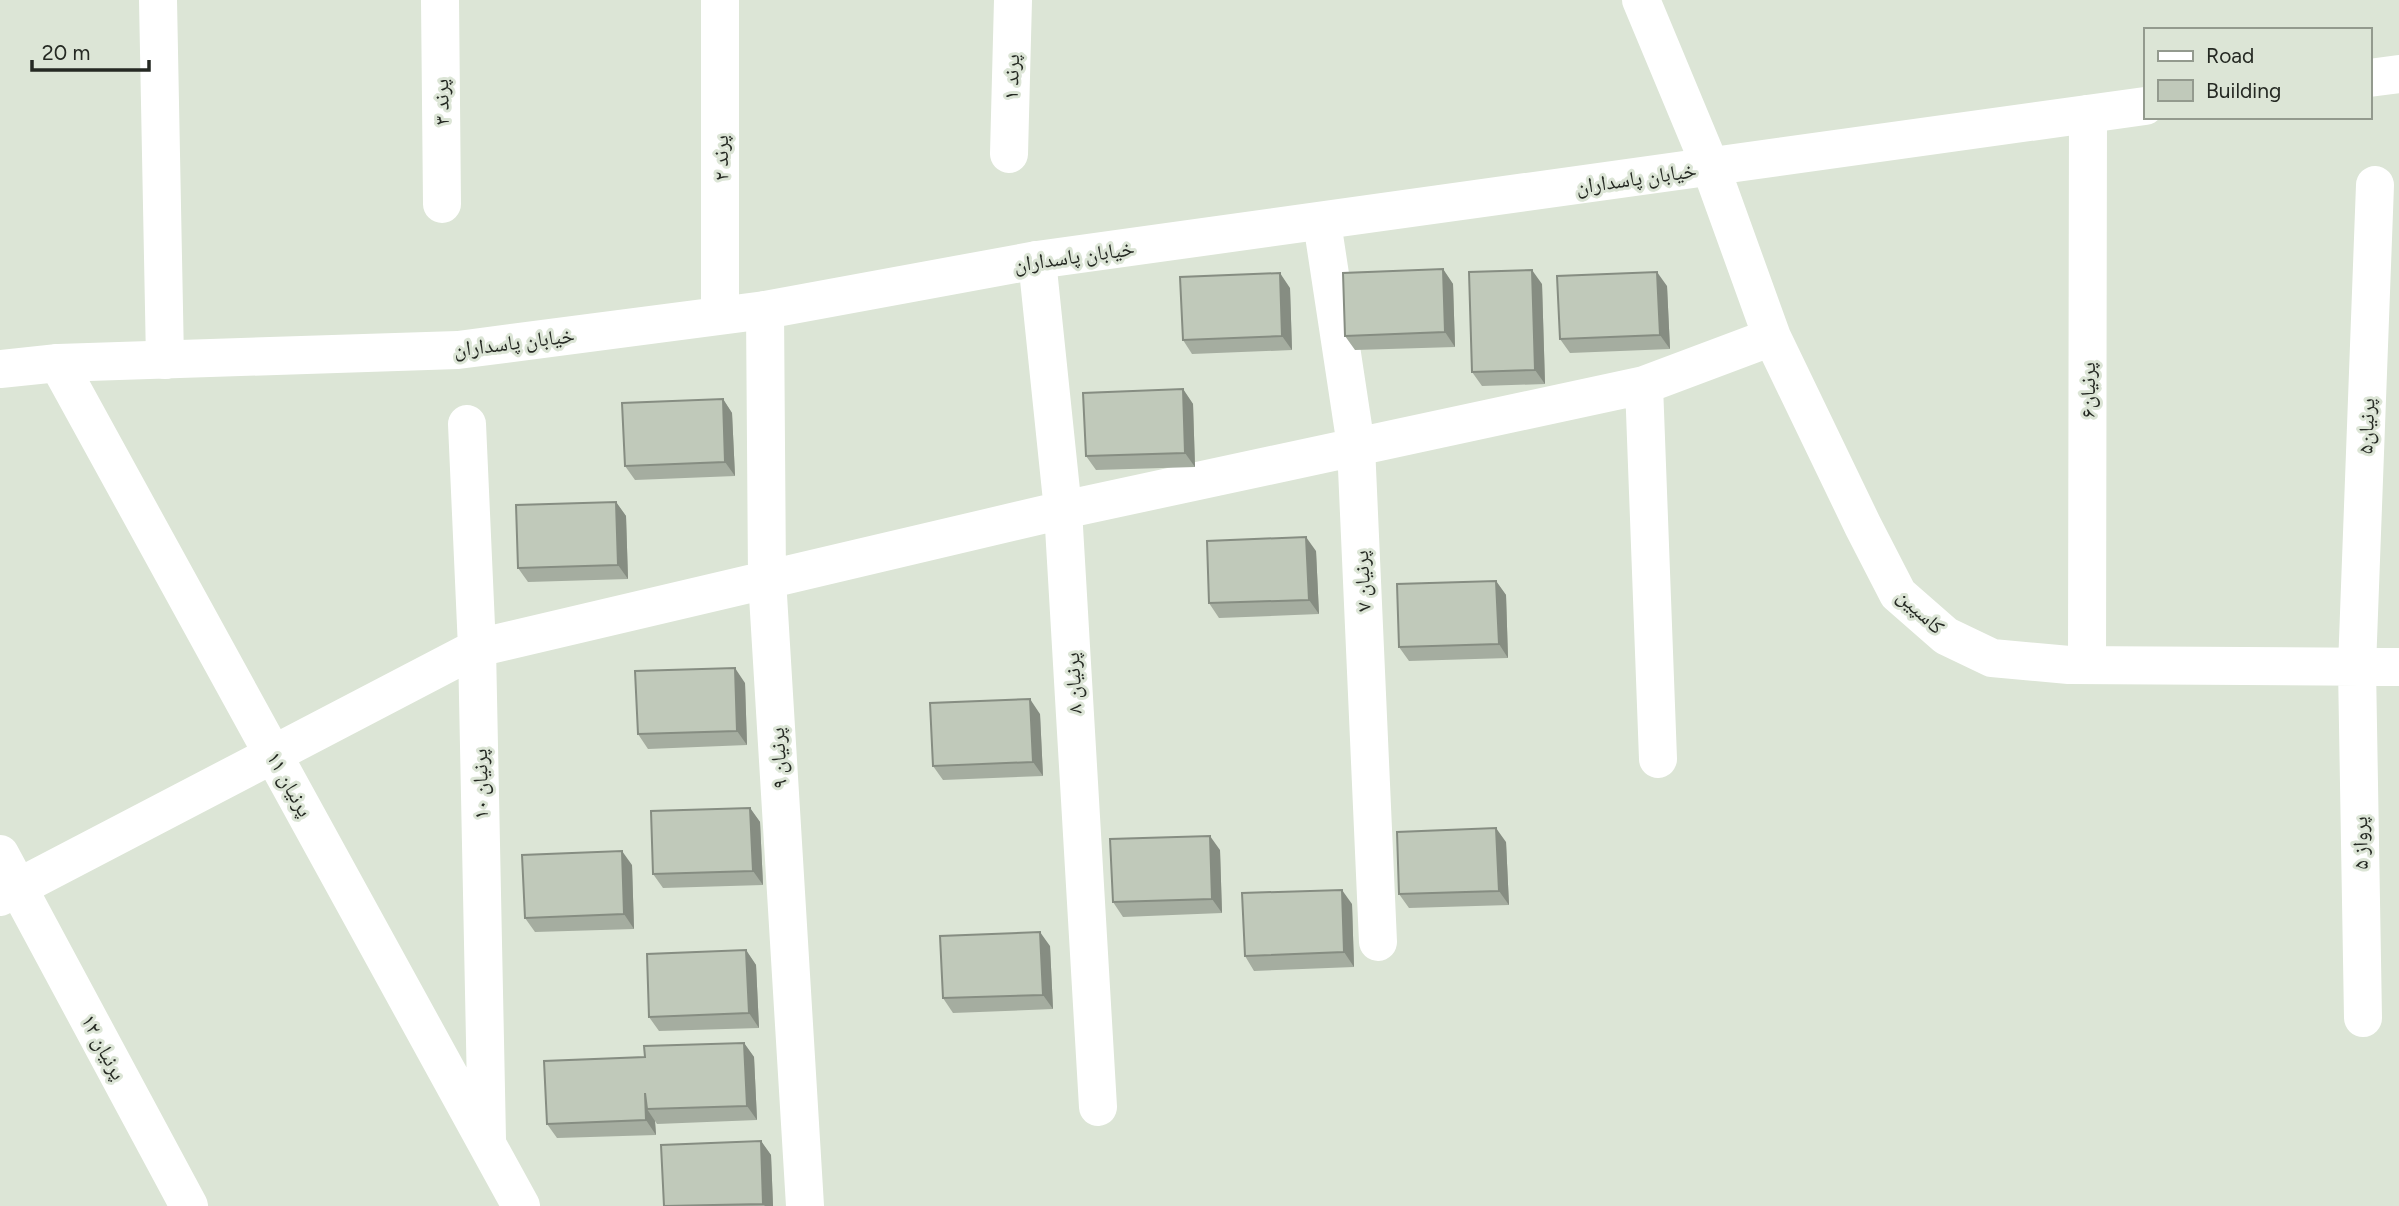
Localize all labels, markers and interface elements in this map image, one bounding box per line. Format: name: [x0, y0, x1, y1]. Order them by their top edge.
scale bar: [32, 28, 149, 72]
legend: [2144, 28, 2371, 119]
text: 20 m: [42, 40, 90, 65]
text: Road: [2206, 43, 2254, 68]
street label: پرند ۱: [998, 54, 1024, 100]
text: Building: [2206, 78, 2281, 103]
street label: پرند ۳: [428, 79, 454, 125]
street label: پرند ۲: [708, 135, 733, 181]
street label: خیابان پاسداران: [1574, 157, 1698, 199]
street label: خیابان پاسداران: [1012, 235, 1136, 277]
street label: خیابان پاسداران: [452, 322, 576, 362]
street label: پرنیان۶: [2075, 362, 2100, 418]
street label: پرنیان۵: [2353, 398, 2380, 454]
street label: پرنیان ۷: [1348, 550, 1376, 612]
street label: کاسپین: [1892, 583, 1950, 640]
street label: پرنیان ۸: [1059, 652, 1087, 714]
street label: پرنیان ۹: [764, 727, 792, 789]
street label: پرنیان ۱۱: [262, 747, 318, 821]
street label: پرنیان ۱۰: [467, 748, 493, 820]
street label: پرواز ۵: [2347, 816, 2373, 870]
street label: پرنیان ۱۲: [76, 1010, 132, 1084]

